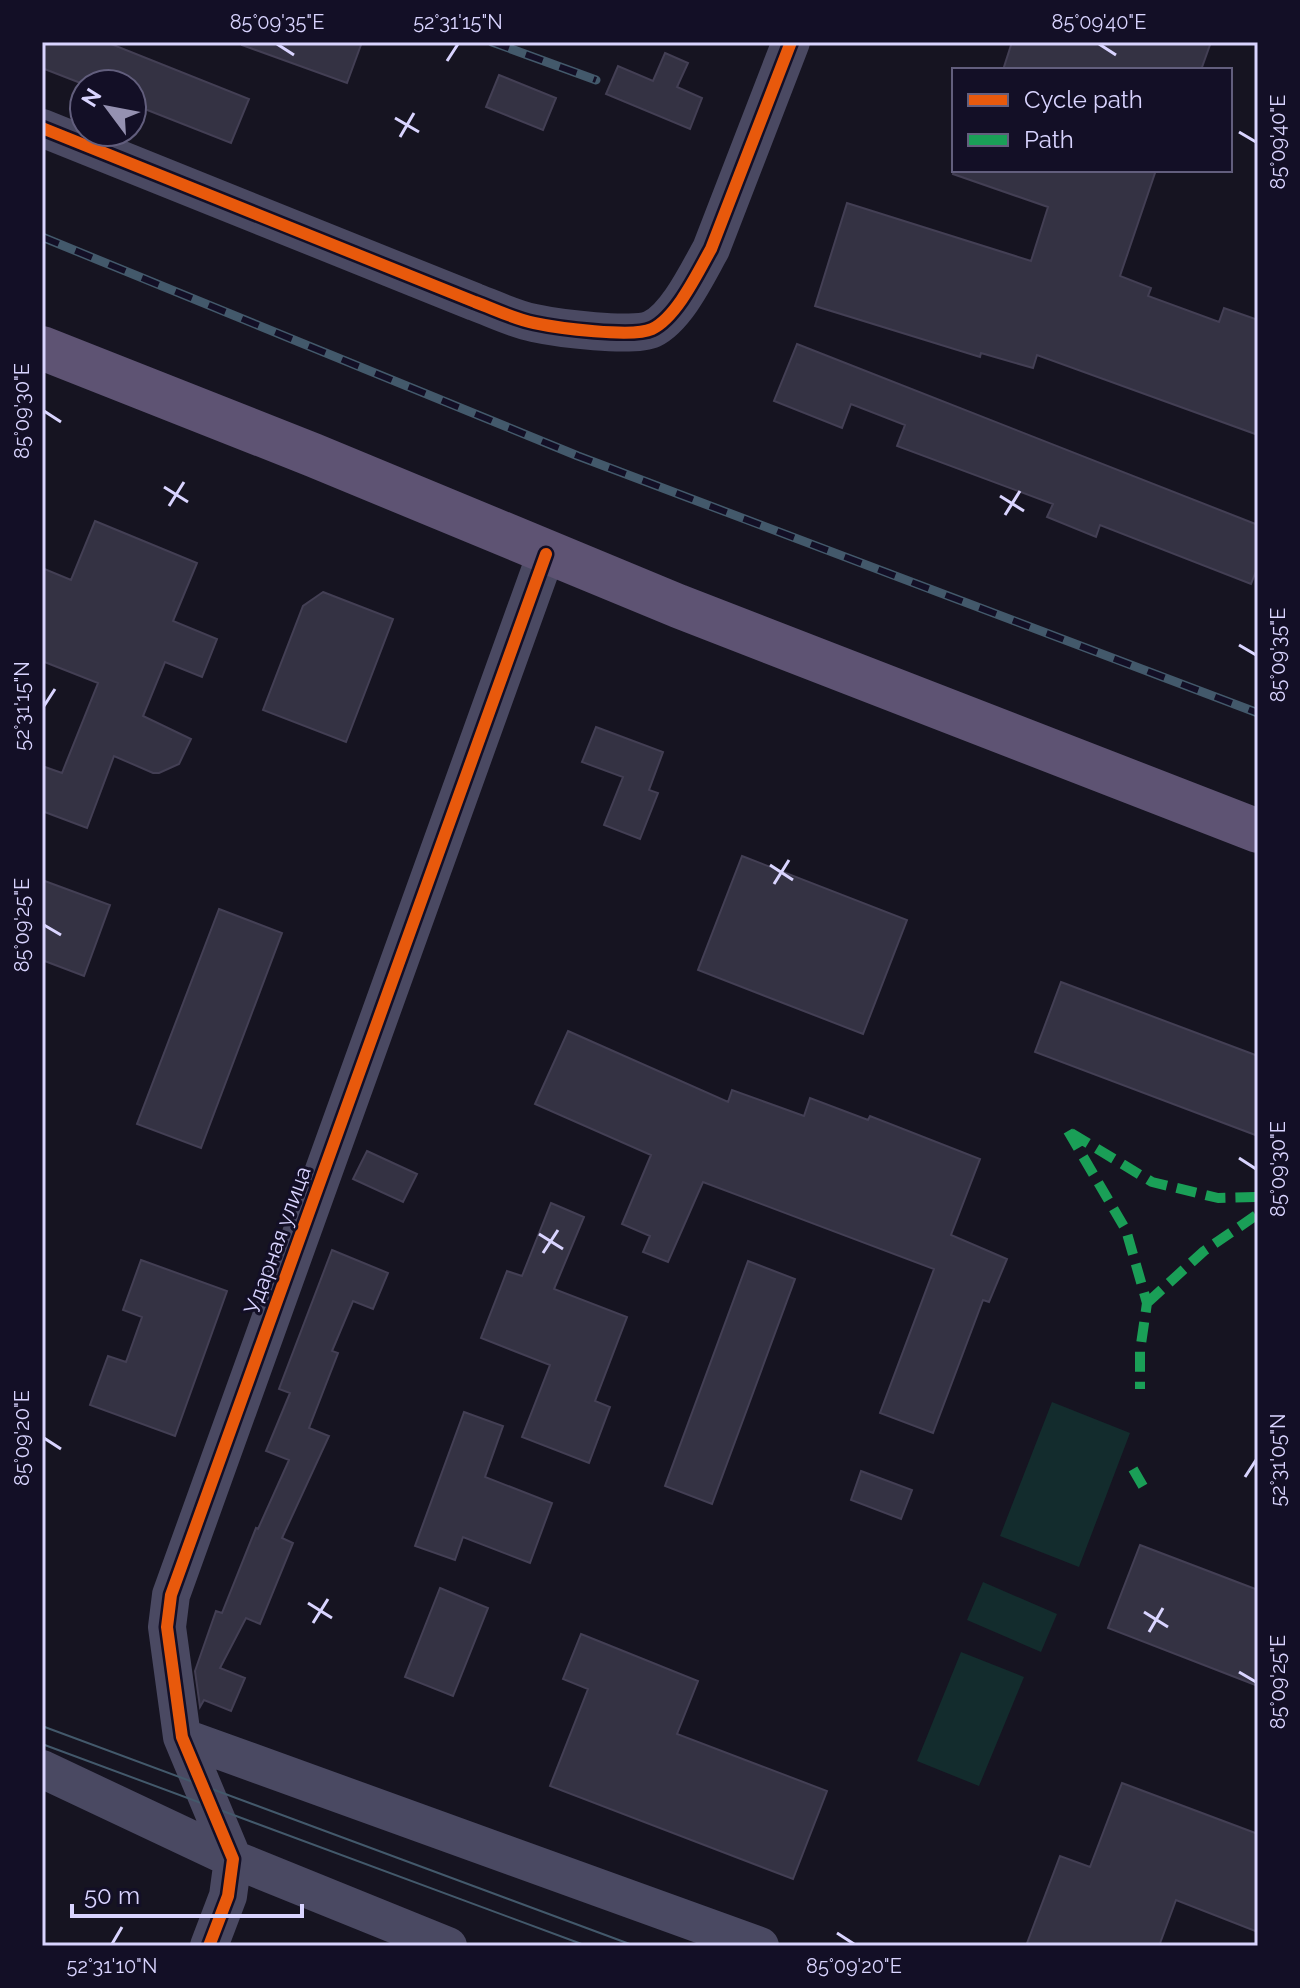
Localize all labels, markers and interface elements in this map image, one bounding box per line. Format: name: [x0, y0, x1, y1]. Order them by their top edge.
text: 85°09'35"E: [230, 10, 324, 34]
text: 52°31'15"N: [413, 10, 503, 34]
text: 85°09'40"E: [1052, 10, 1146, 34]
north arrow: [68, 68, 148, 148]
legend: [952, 68, 1232, 172]
text: N: [76, 83, 107, 111]
text: Cycle path: [1024, 85, 1143, 114]
text: 85°09'40"E: [1266, 95, 1290, 189]
text: Path: [1024, 125, 1074, 154]
text: 85°09'30"E: [10, 363, 34, 459]
text: 85°09'35"E: [1266, 608, 1290, 702]
text: 52°31'15"N: [10, 661, 34, 751]
text: 85°09'25"E: [10, 878, 34, 972]
text: 85°09'30"E: [1266, 1121, 1290, 1217]
street label: Ударная улица: [238, 1163, 316, 1317]
text: 85°09'20"E: [10, 1390, 34, 1486]
text: 52°31'05"N: [1266, 1413, 1290, 1507]
text: 85°09'25"E: [1266, 1635, 1290, 1729]
scale bar: [72, 1868, 302, 1918]
text: 50 m: [84, 1881, 140, 1910]
text: 52°31'10"N: [67, 1954, 157, 1978]
text: 85°09'20"E: [806, 1954, 902, 1978]

